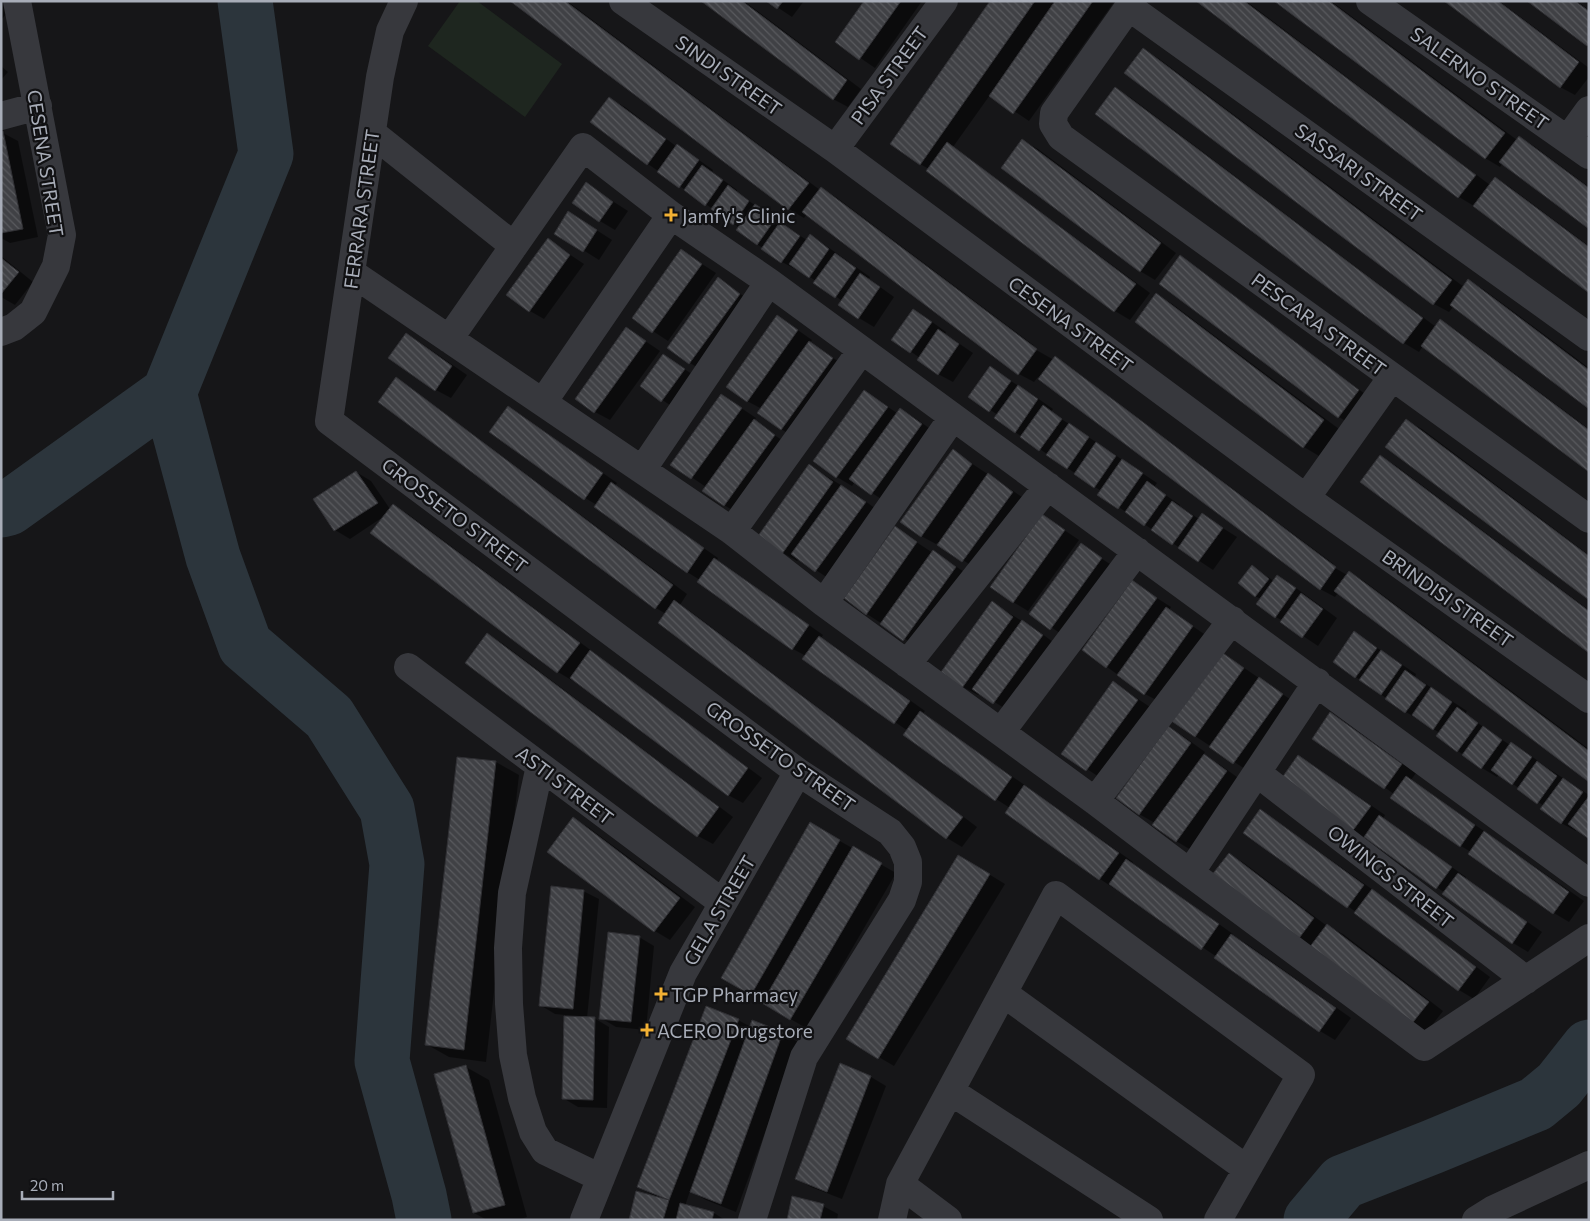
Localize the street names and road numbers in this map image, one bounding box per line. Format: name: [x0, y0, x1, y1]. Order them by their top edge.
street label: PISA STREET: [846, 21, 932, 129]
street label: SALERNO STREET: [1407, 22, 1553, 134]
street label: SINDI STREET: [672, 30, 786, 120]
street label: CESENA STREET: [23, 88, 69, 238]
street label: SASSARI STREET: [1291, 118, 1427, 226]
street label: FERRARA STREET: [338, 128, 384, 290]
street label: PESCARA STREET: [1247, 268, 1391, 380]
street label: CESENA STREET: [1004, 271, 1138, 377]
street label: GROSSETO STREET: [378, 453, 532, 577]
street label: BRINDISI STREET: [1378, 544, 1518, 652]
street label: GROSSETO STREET: [702, 696, 860, 816]
street label: ASTI STREET: [512, 741, 618, 829]
street label: OWINGS STREET: [1323, 820, 1459, 932]
street label: GELA STREET: [678, 851, 760, 969]

